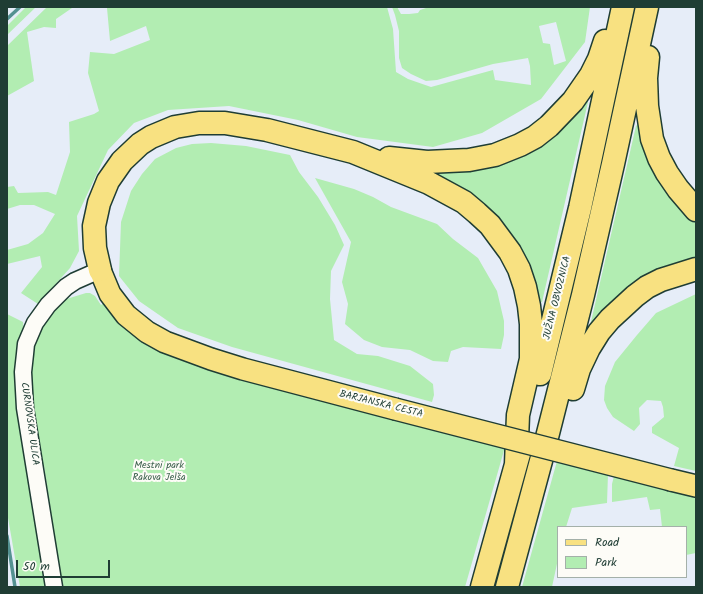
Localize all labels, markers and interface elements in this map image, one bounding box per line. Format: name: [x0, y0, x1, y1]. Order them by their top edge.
street label: JUŽNA OBVOZNICA: [542, 255, 574, 341]
street label: CURNOVSKA ULICA: [17, 382, 41, 466]
street label: BARJANSKA CESTA: [338, 389, 424, 421]
park label: Mestni park Rakova Jelša: [132, 460, 186, 484]
legend: [557, 526, 687, 578]
text: Road: [595, 533, 619, 552]
scale bar: [18, 552, 112, 578]
text: Park: [595, 553, 617, 572]
text: 50 m: [23, 557, 50, 576]

